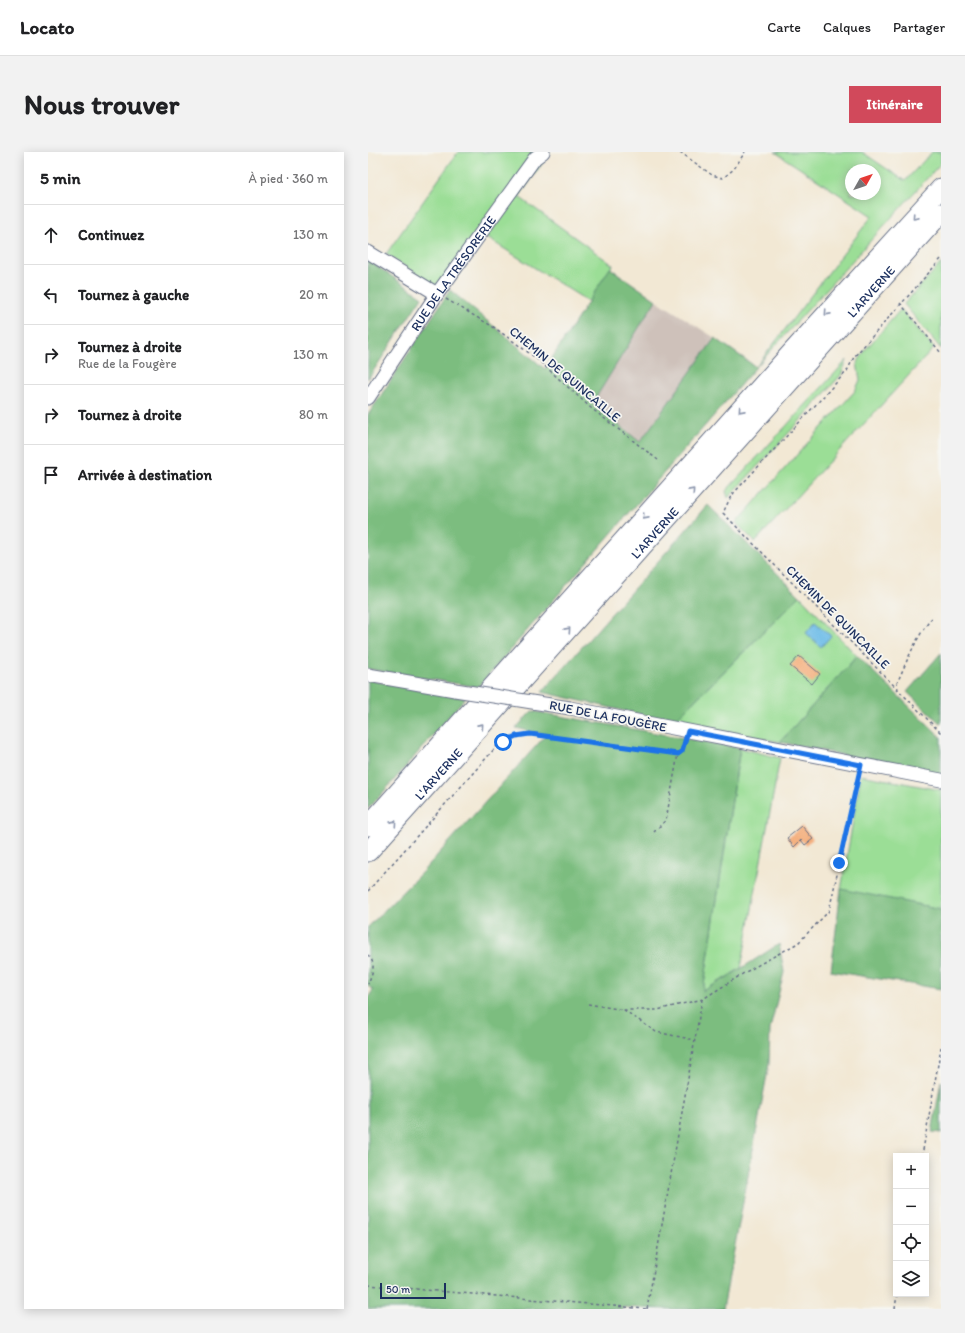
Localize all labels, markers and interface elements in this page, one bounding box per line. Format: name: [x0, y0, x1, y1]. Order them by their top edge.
text: Locato: [20, 16, 74, 39]
text: Carte: [767, 19, 801, 36]
text: Calques: [823, 19, 871, 36]
text: Partager: [893, 19, 945, 36]
button: Itinéraire: [849, 86, 941, 123]
text: Nous trouver: [24, 87, 179, 121]
north arrow: [845, 164, 881, 200]
text: 5 min: [40, 168, 80, 188]
text: À pied · 360 m: [249, 171, 328, 186]
one-way arrow: [912, 212, 920, 220]
street label: RUE DE LA TRÉSORERIE: [407, 213, 499, 334]
icon: ahead: [40, 224, 62, 246]
text: Continuez: [78, 226, 144, 244]
text: 130 m: [293, 227, 328, 242]
street label: L'ARVERNE: [844, 262, 898, 320]
icon: left: [40, 284, 62, 306]
text: Tournez à gauche: [78, 286, 189, 304]
text: 20 m: [299, 287, 328, 302]
one-way arrow: [825, 308, 832, 316]
street label: CHEMIN DE QUINCAILLE: [506, 323, 624, 425]
text: Tournez à droite: [78, 338, 182, 356]
icon: right: [40, 344, 62, 366]
text: 130 m: [293, 347, 328, 362]
text: Rue de la Fougère: [78, 356, 177, 371]
icon: right: [40, 404, 62, 426]
one-way arrow: [738, 405, 745, 412]
text: Tournez à droite: [78, 406, 182, 424]
text: 80 m: [299, 407, 328, 422]
icon: arrive: [40, 464, 62, 486]
text: Arrivée à destination: [78, 466, 212, 484]
one-way arrow: [687, 488, 695, 496]
street label: L'ARVERNE: [627, 504, 681, 562]
one-way arrow: [642, 512, 649, 520]
street label: CHEMIN DE QUINCAILLE: [783, 562, 893, 672]
one-way arrow: [563, 627, 570, 634]
street label: RUE DE LA FOUGÈRE: [548, 697, 668, 735]
one-way arrow: [476, 724, 483, 731]
route start: [494, 733, 512, 751]
street label: L'ARVERNE: [411, 745, 465, 803]
one-way arrow: [389, 820, 397, 828]
route end: [830, 854, 848, 872]
map controls: [893, 1153, 929, 1297]
button: +: [893, 1153, 929, 1189]
button: −: [893, 1189, 929, 1225]
button: locate: [893, 1225, 929, 1261]
button: layers: [893, 1261, 929, 1297]
scale bar: [380, 1281, 446, 1300]
text: 50 m: [386, 1283, 410, 1296]

